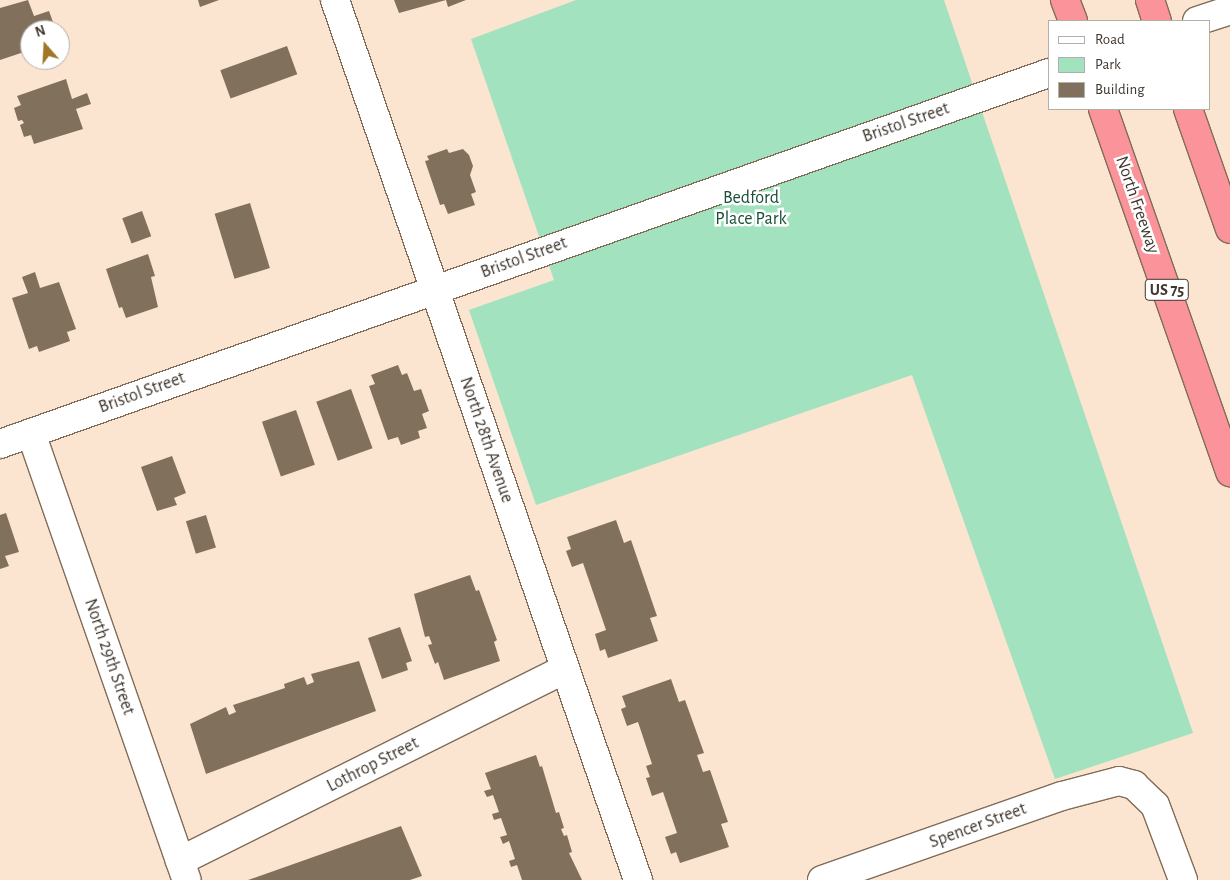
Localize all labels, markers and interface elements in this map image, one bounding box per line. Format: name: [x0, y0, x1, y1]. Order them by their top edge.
north arrow: [20, 20, 70, 70]
legend: [1048, 20, 1210, 110]
text: N: [34, 24, 47, 40]
text: Road: [1095, 32, 1125, 47]
text: Park: [1095, 57, 1121, 72]
text: Building: [1095, 82, 1145, 97]
street label: Bristol Street: [860, 98, 952, 148]
street label: North Freeway: [1110, 153, 1164, 257]
park label: Bedford Place Park: [715, 188, 787, 230]
street label: Bristol Street: [478, 232, 570, 284]
road number: US 75: [1144, 276, 1190, 304]
street label: Bristol Street: [96, 367, 188, 419]
street label: North 28th Avenue: [454, 374, 518, 506]
street label: North 29th Street: [79, 596, 139, 718]
street label: Lothrop Street: [323, 733, 423, 797]
street label: Spencer Street: [927, 798, 1029, 854]

